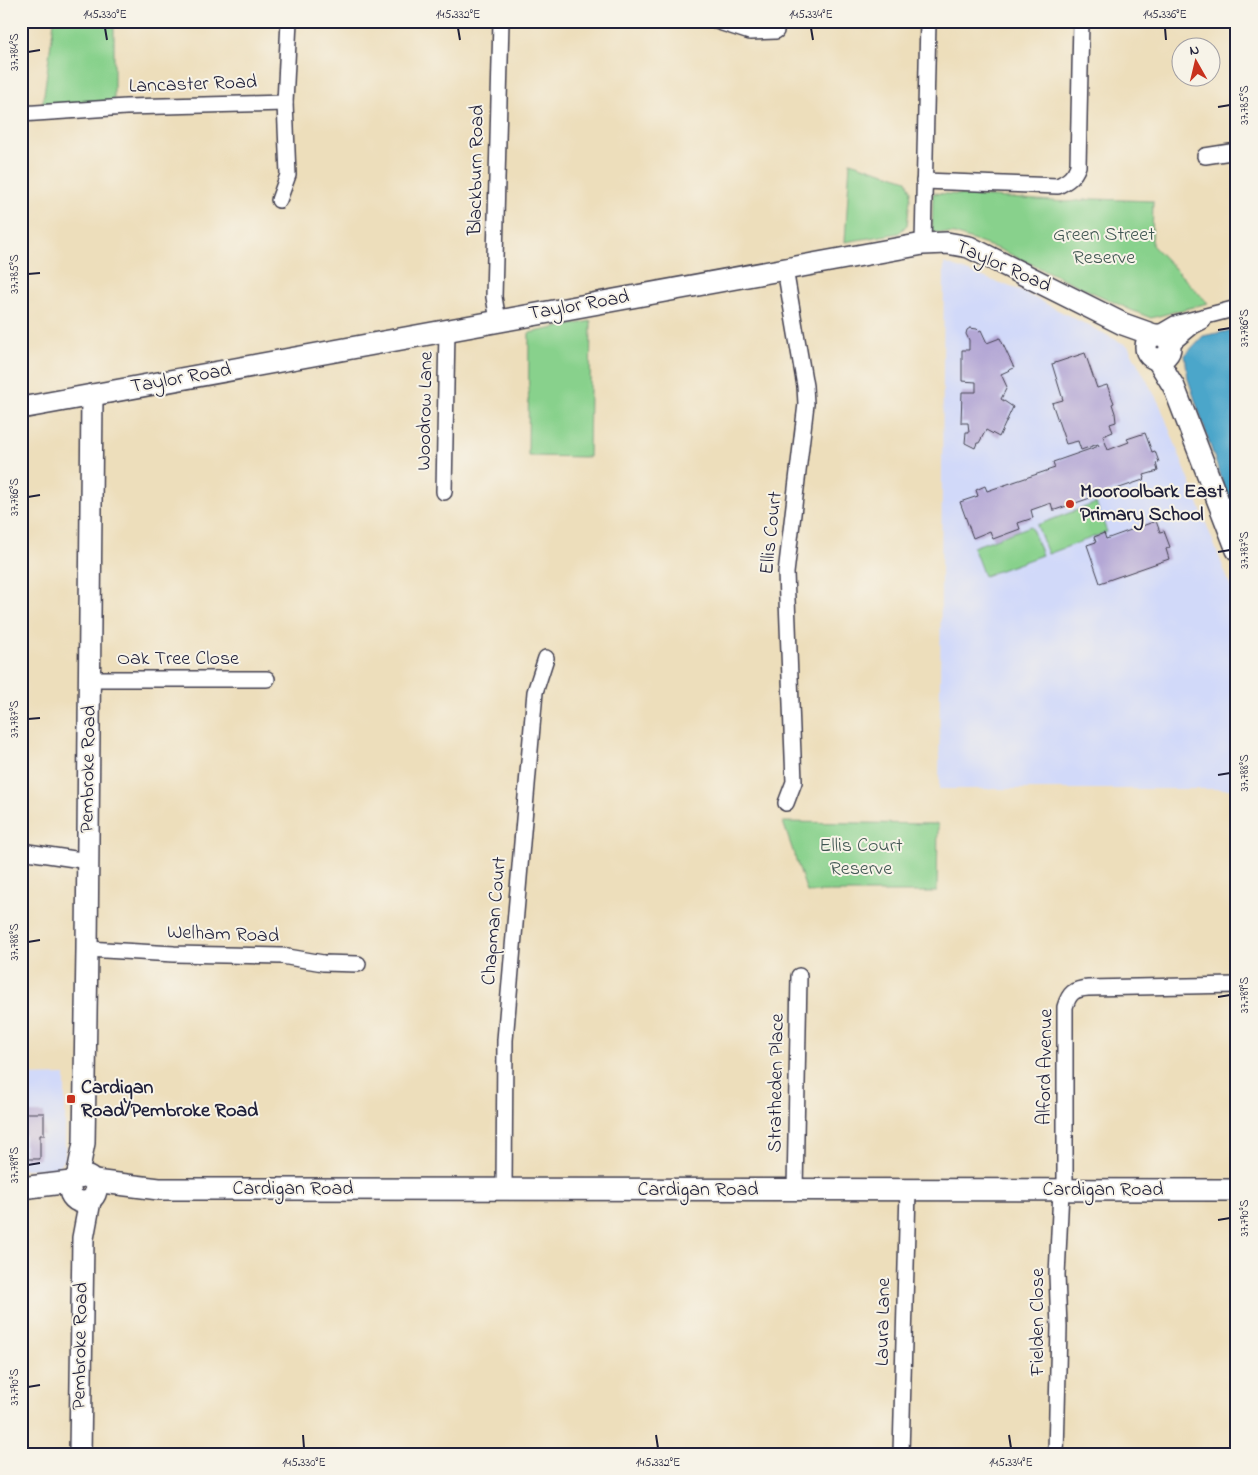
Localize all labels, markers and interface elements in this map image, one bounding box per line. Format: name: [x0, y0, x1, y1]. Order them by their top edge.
text: 145.330°E: [83, 6, 127, 24]
text: 145.332°E: [436, 6, 480, 24]
text: 145.334°E: [789, 6, 833, 24]
text: 145.336°E: [1143, 6, 1187, 24]
text: 37.784°S: [6, 33, 24, 71]
north arrow: [1170, 38, 1220, 88]
text: N: [1188, 40, 1201, 62]
street label: Lancaster Road: [128, 68, 258, 102]
text: 37.785°S: [1236, 85, 1254, 125]
street label: Blackburn Road: [461, 104, 493, 237]
park label: Green Street Reserve: [1053, 221, 1155, 273]
street label: Taylor Road: [951, 233, 1055, 301]
text: 37.785°S: [6, 254, 24, 294]
street label: Taylor Road: [526, 283, 632, 329]
text: 37.786°S: [1236, 309, 1254, 347]
street label: Woodrow Lane: [410, 351, 442, 471]
street label: Taylor Road: [128, 356, 234, 402]
text: 37.786°S: [6, 478, 24, 516]
place label: Mooroolbark East Primary School: [1080, 478, 1224, 531]
street label: Ellis Court: [753, 490, 791, 576]
marker: Mooroolbark East Primary School: [1064, 498, 1076, 510]
text: 37.787°S: [1236, 531, 1254, 569]
street label: Oak Tree Close: [117, 645, 239, 674]
text: 37.787°S: [6, 700, 24, 738]
street label: Pembroke Road: [73, 705, 105, 833]
text: 37.788°S: [1236, 754, 1254, 792]
park label: Ellis Court Reserve: [819, 832, 903, 884]
street label: Chapman Court: [475, 855, 515, 987]
street label: Welham Road: [166, 919, 280, 951]
text: 37.788°S: [6, 923, 24, 961]
text: 37.789°S: [1236, 977, 1254, 1013]
street label: Alford Avenue: [1030, 1009, 1062, 1125]
street label: Stratheden Place: [761, 1013, 793, 1153]
place label: Cardigan Road/Pembroke Road: [81, 1074, 259, 1126]
marker: Cardigan Road/Pembroke Road: [65, 1093, 77, 1105]
text: 37.789°S: [6, 1147, 24, 1183]
street label: Cardigan Road: [233, 1175, 353, 1205]
street label: Cardigan Road: [638, 1176, 758, 1206]
street label: Cardigan Road: [1043, 1176, 1163, 1206]
text: 37.790°S: [1236, 1199, 1254, 1237]
street label: Fielden Close: [1024, 1268, 1053, 1377]
street label: Laura Lane: [869, 1277, 899, 1367]
street label: Pembroke Road: [65, 1282, 97, 1410]
text: 37.790°S: [6, 1368, 24, 1406]
text: 145.330°E: [282, 1454, 326, 1472]
text: 145.332°E: [636, 1454, 680, 1472]
text: 145.334°E: [989, 1454, 1033, 1472]

